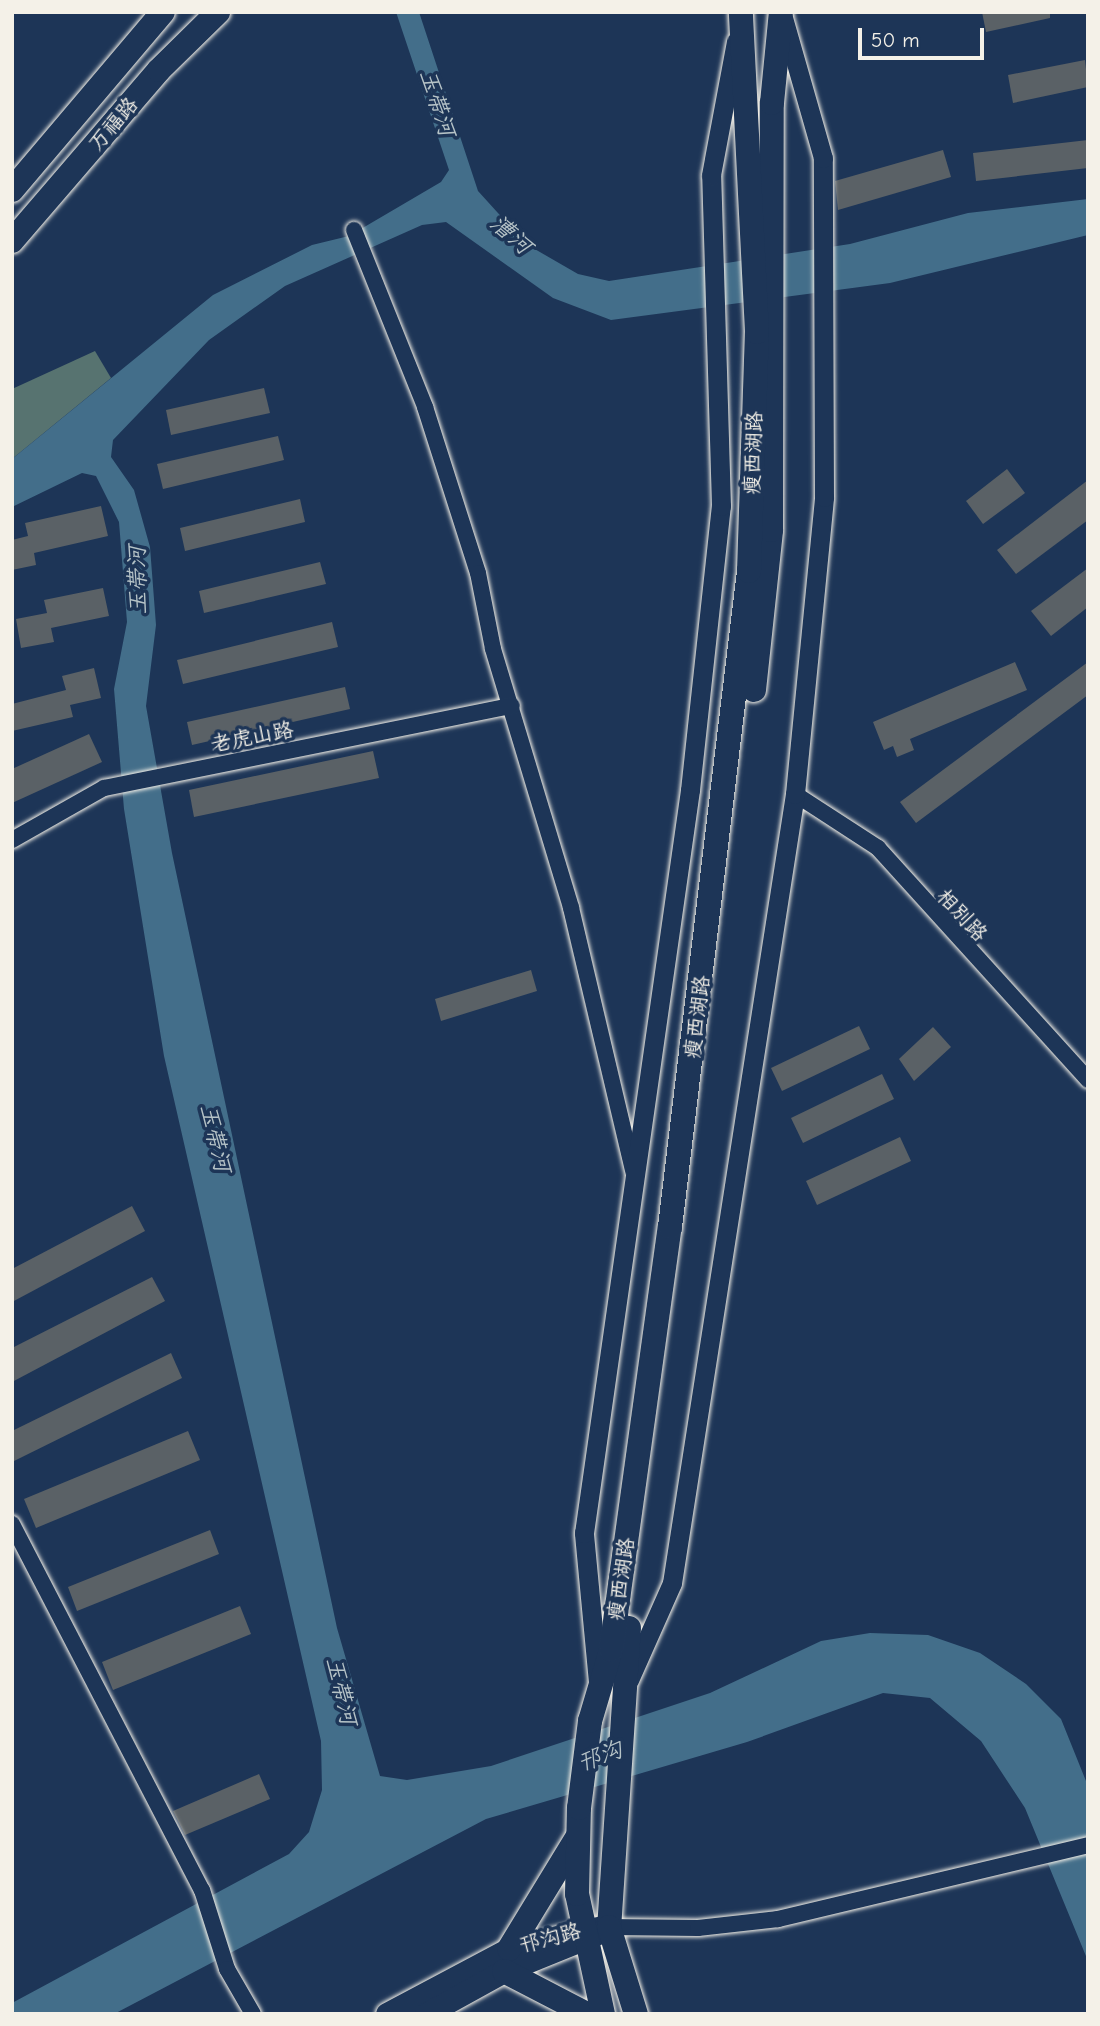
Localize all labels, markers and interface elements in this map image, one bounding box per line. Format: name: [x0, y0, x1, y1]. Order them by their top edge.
scale bar: [862, 14, 988, 58]
text: 50 m: [871, 28, 920, 52]
water label: 玉带河: [413, 66, 461, 140]
street label: 万福路: [83, 92, 143, 156]
water label: 漕河: [485, 209, 537, 261]
street label: 瘦西湖路: [739, 411, 767, 495]
water label: 玉带河: [124, 545, 152, 615]
street label: 老虎山路: [208, 717, 296, 757]
street label: 相别路: [931, 883, 993, 947]
street label: 瘦西湖路: [679, 974, 715, 1060]
water label: 玉带河: [194, 1101, 236, 1175]
street label: 瘦西湖路: [603, 1536, 639, 1622]
water label: 玉带河: [320, 1654, 362, 1728]
water label: 邗沟: [574, 1736, 626, 1778]
street label: 邗沟路: [516, 1918, 584, 1958]

